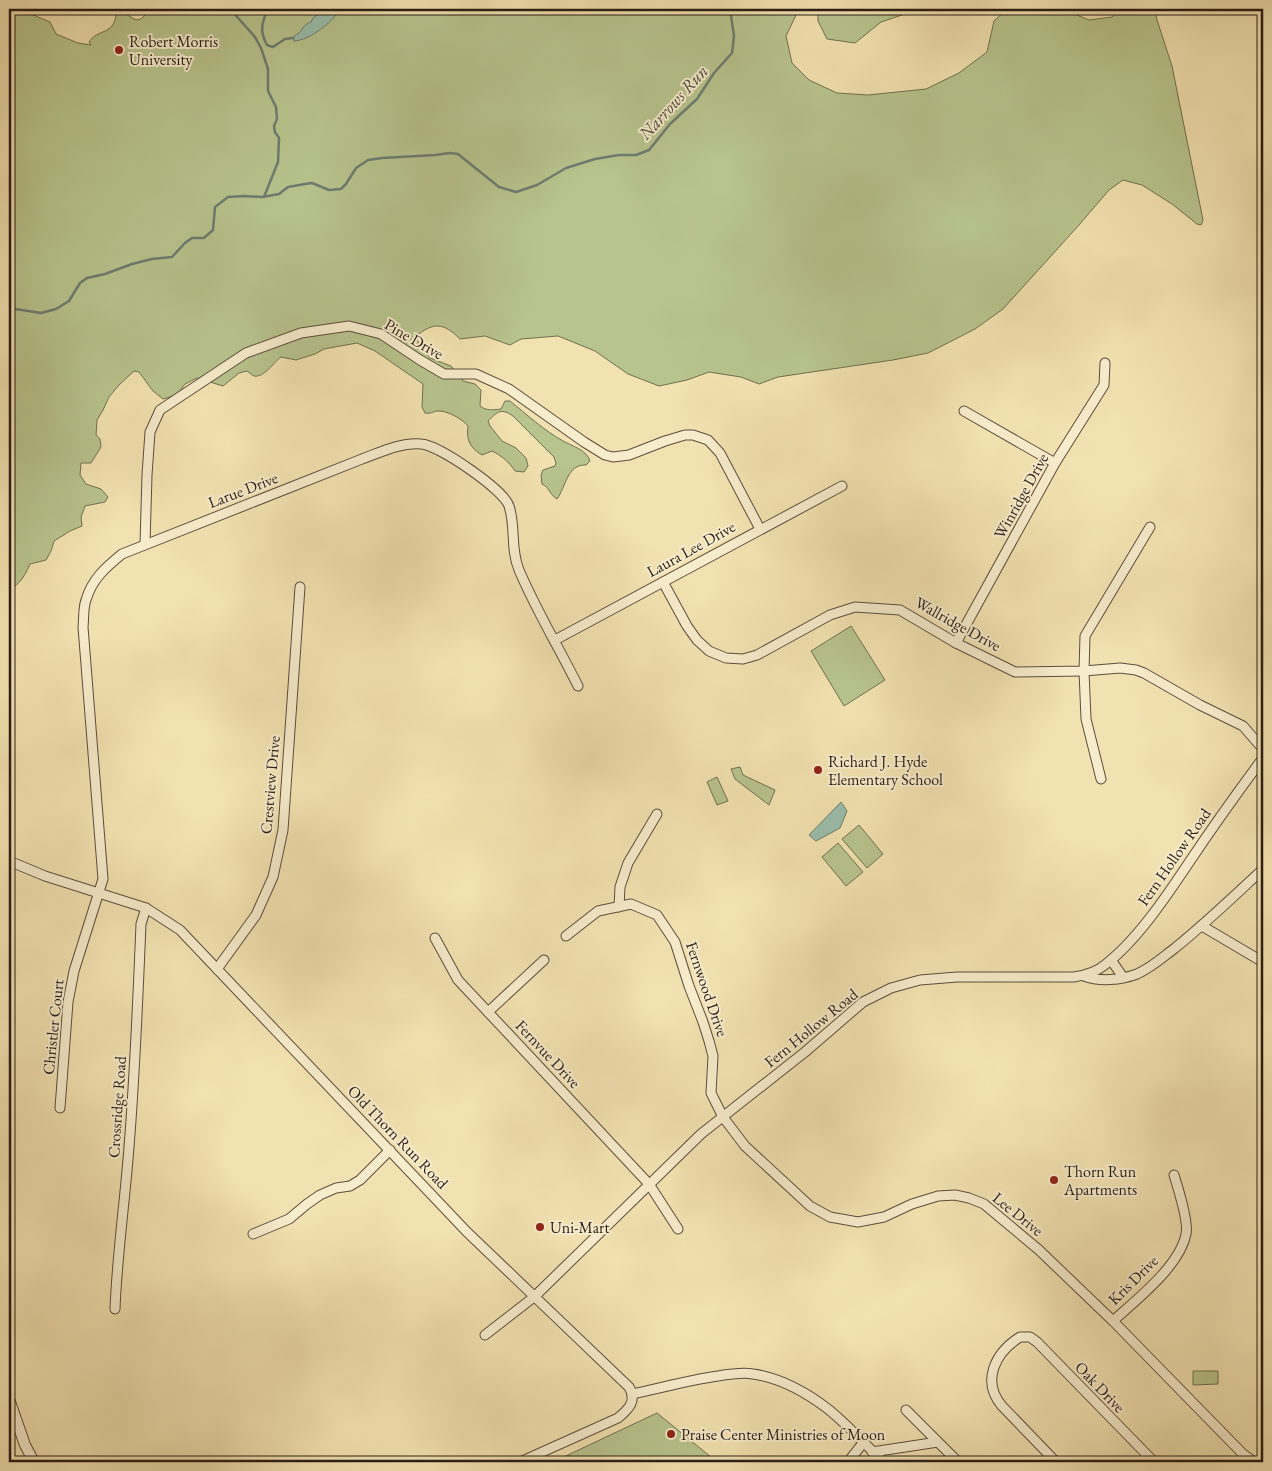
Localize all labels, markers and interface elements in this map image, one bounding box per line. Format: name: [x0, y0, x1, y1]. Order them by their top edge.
place label: Robert Morris University: [129, 31, 218, 70]
marker: Robert Morris University: [113, 44, 125, 56]
water label: Narrows Run: [633, 60, 713, 145]
street label: Pine Drive: [381, 314, 447, 364]
street label: Winridge Drive: [989, 450, 1053, 542]
street label: Larue Drive: [205, 467, 281, 513]
street label: Laura Lee Drive: [643, 516, 739, 582]
street label: Wallridge Drive: [911, 592, 1005, 656]
street label: Crestview Drive: [255, 735, 285, 835]
place label: Richard J. Hyde Elementary School: [828, 751, 943, 790]
marker: Richard J. Hyde Elementary School: [812, 764, 824, 776]
street label: Fern Hollow Road: [1133, 803, 1216, 910]
street label: Fernwood Drive: [681, 939, 733, 1039]
street label: Christler Court: [38, 978, 68, 1076]
street label: Fern Hollow Road: [760, 983, 863, 1072]
street label: Fernvue Drive: [511, 1015, 585, 1093]
street label: Crossridge Road: [103, 1054, 131, 1159]
street label: Old Thorn Run Road: [343, 1081, 453, 1194]
place label: Thorn Run Apartments: [1063, 1161, 1137, 1200]
marker: Thorn Run Apartments: [1048, 1174, 1060, 1186]
street label: Lee Drive: [988, 1187, 1048, 1241]
place label: Uni-Mart: [550, 1217, 609, 1238]
marker: Uni-Mart: [534, 1221, 546, 1233]
street label: Kris Drive: [1103, 1250, 1163, 1310]
street label: Oak Drive: [1070, 1357, 1130, 1417]
place label: Praise Center Ministries of Moon: [681, 1424, 886, 1445]
marker: Praise Center Ministries of Moon: [665, 1428, 677, 1440]

